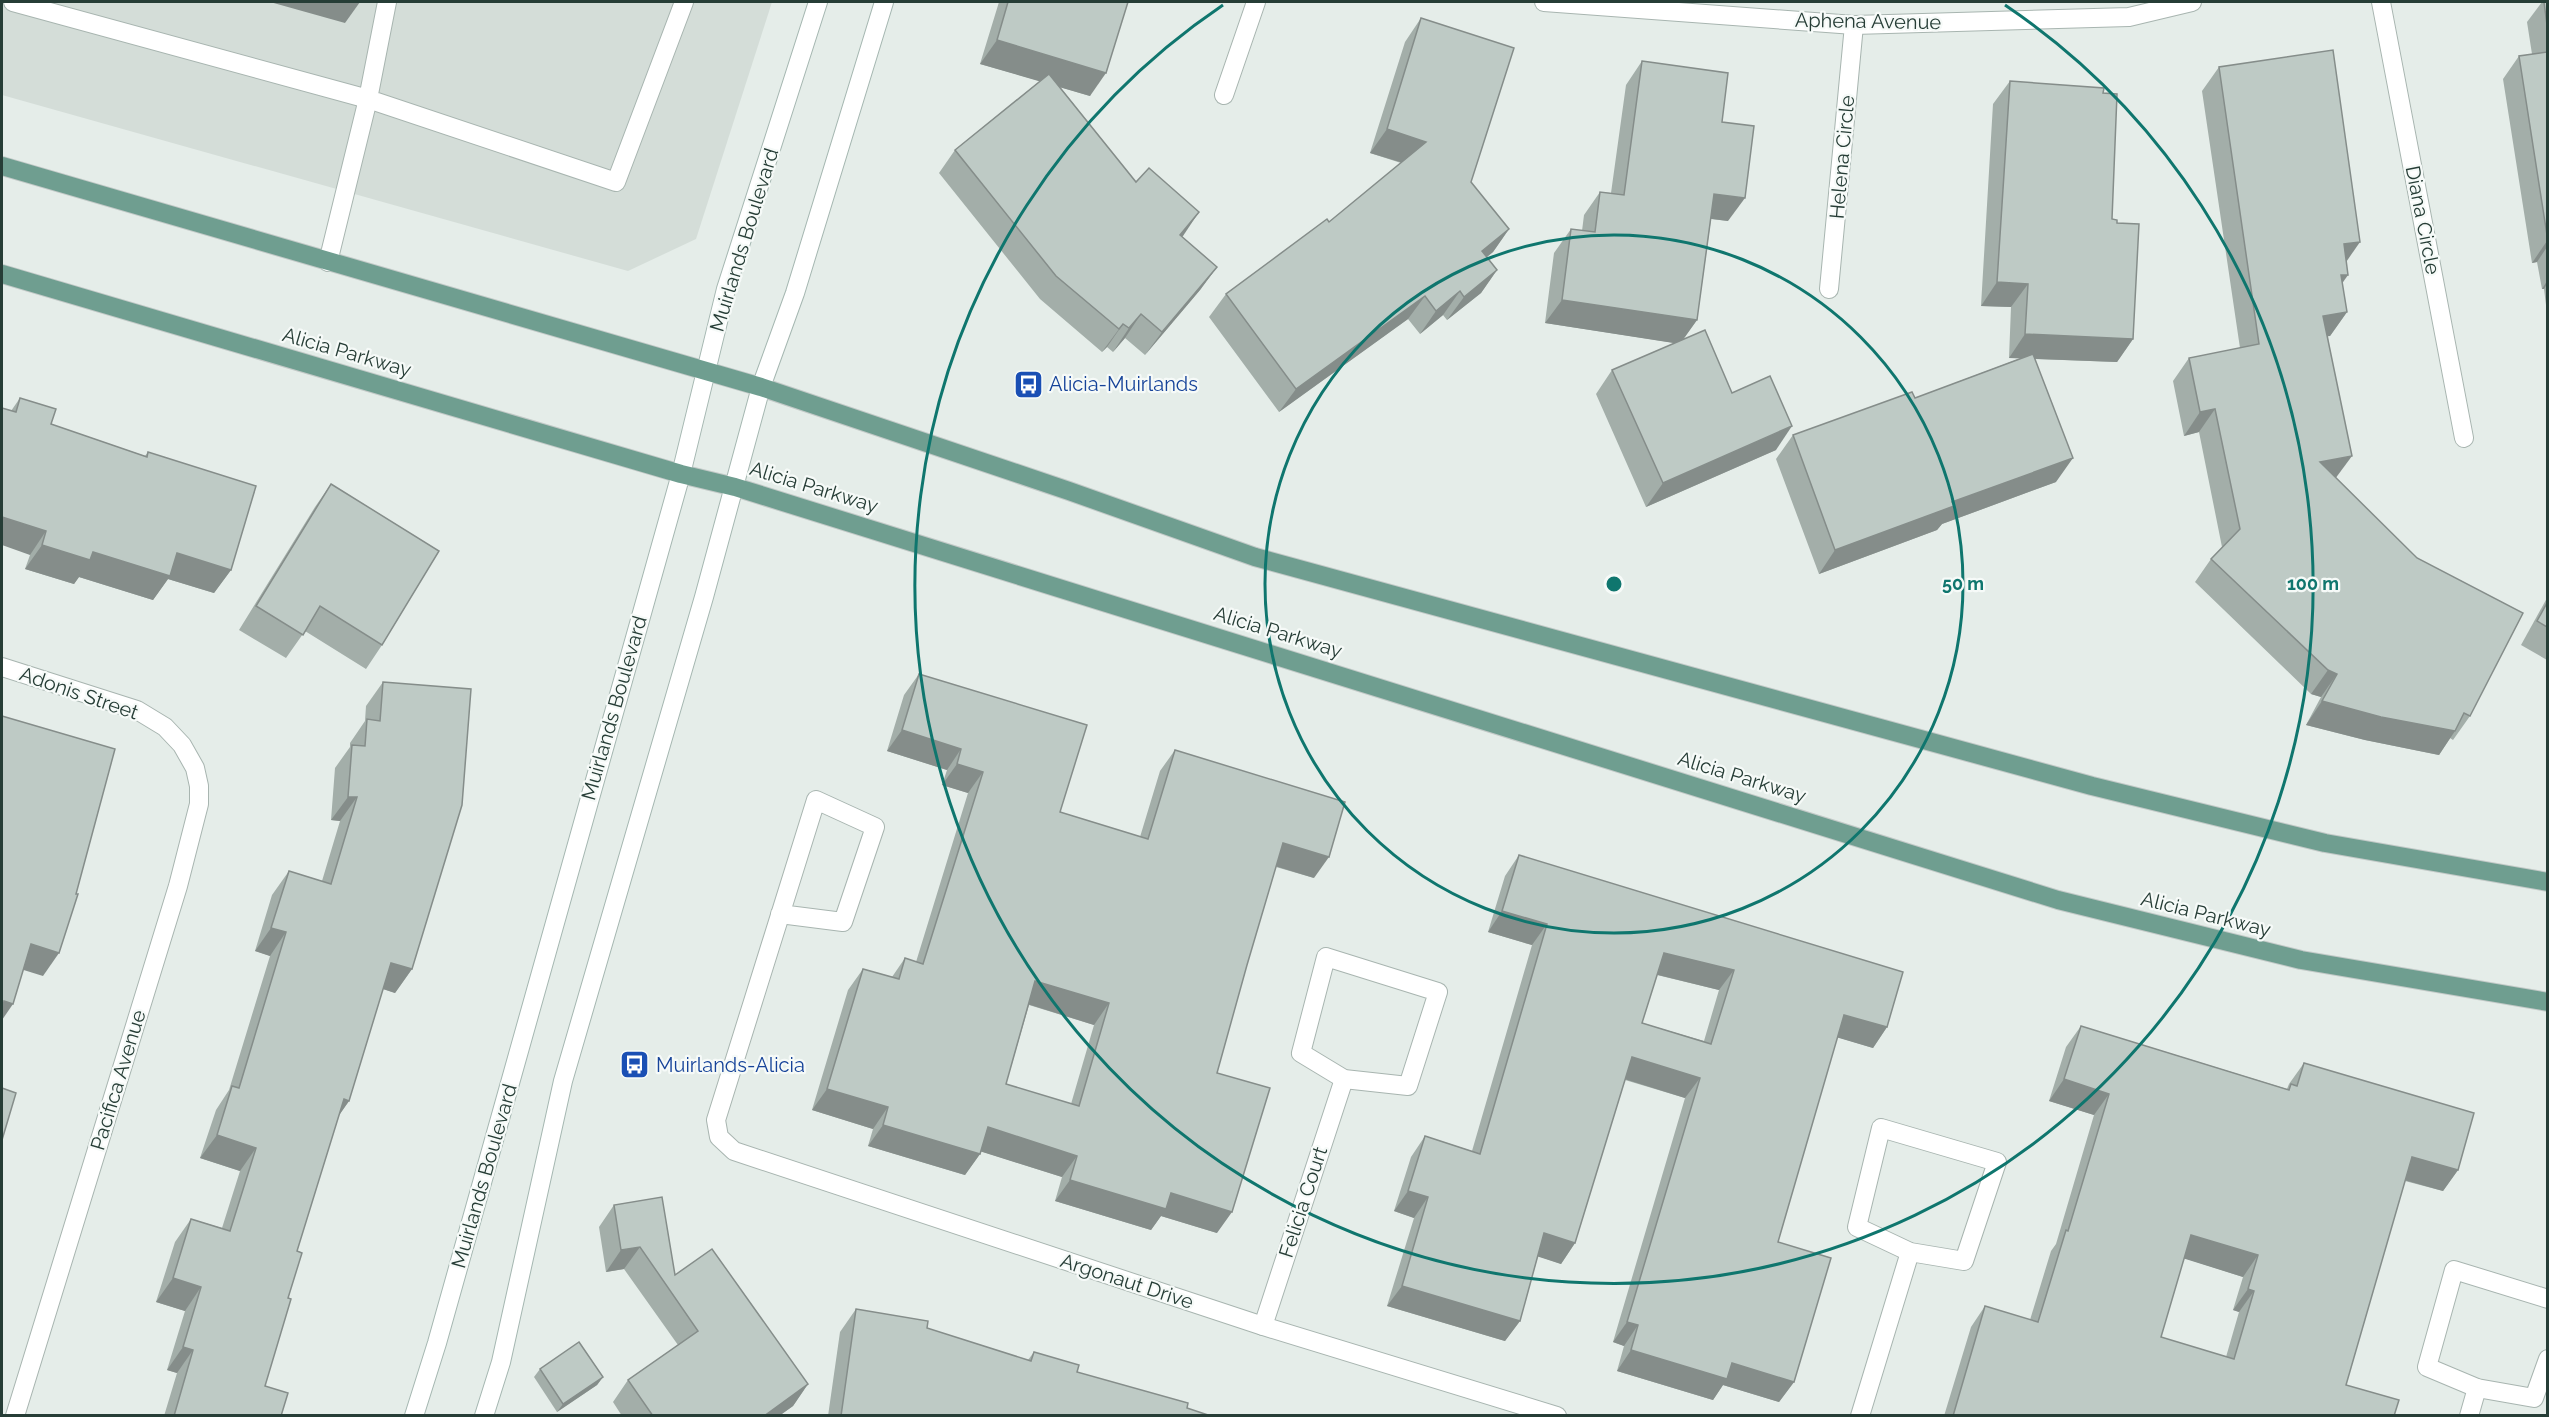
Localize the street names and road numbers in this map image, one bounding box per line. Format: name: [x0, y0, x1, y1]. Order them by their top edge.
street label: Aphena Avenue: [1795, 8, 1942, 34]
street label: Helena Circle: [1825, 94, 1859, 220]
street label: Muirlands Boulevard: [705, 145, 783, 335]
street label: Diana Circle: [2401, 164, 2445, 277]
street label: Alicia Parkway: [280, 322, 414, 382]
street label: Alicia Parkway: [747, 456, 881, 518]
street label: Alicia Parkway: [1211, 601, 1345, 663]
street label: Muirlands Boulevard: [576, 613, 652, 803]
street label: Adonis Street: [17, 662, 142, 725]
street label: Alicia Parkway: [1675, 746, 1809, 808]
street label: Alicia Parkway: [2139, 886, 2274, 942]
street label: Pacifica Avenue: [85, 1007, 151, 1153]
street label: Muirlands Boulevard: [446, 1081, 522, 1271]
street label: Felicia Court: [1274, 1143, 1332, 1261]
street label: Argonaut Drive: [1057, 1248, 1197, 1314]

